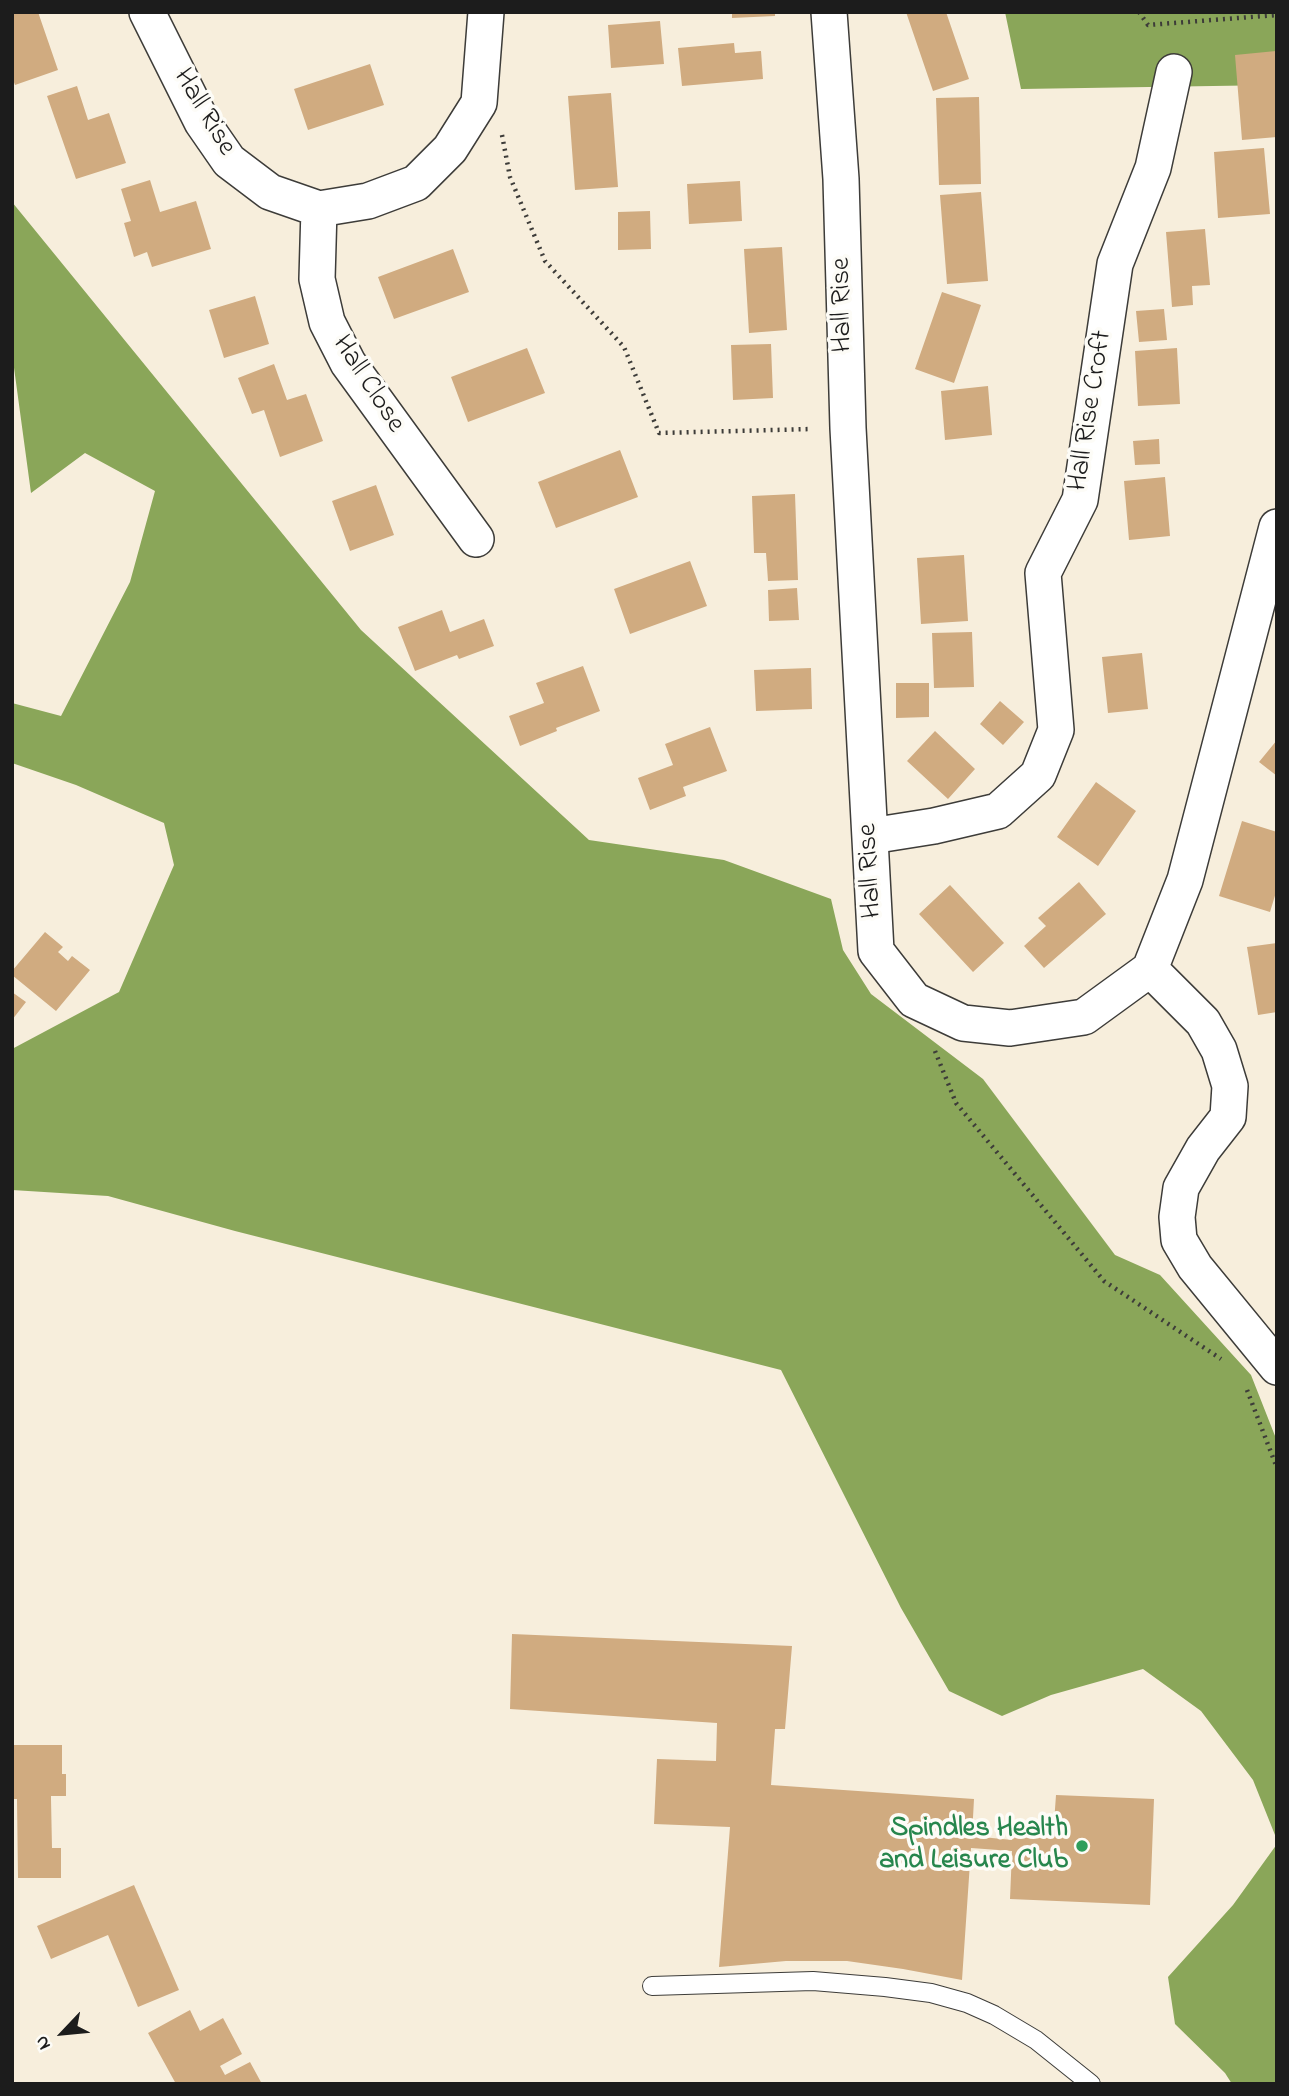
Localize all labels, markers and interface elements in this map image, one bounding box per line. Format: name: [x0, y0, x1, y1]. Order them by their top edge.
street label: Hall Rise: [164, 64, 242, 162]
street label: Hall Rise: [826, 257, 862, 353]
street label: Hall Rise Croft: [1063, 328, 1121, 494]
street label: Hall Close: [323, 330, 411, 440]
street label: Hall Rise: [853, 823, 891, 919]
place label: Spindles Health and Leisure Club: [879, 1813, 1068, 1879]
marker: Spindles Health and Leisure Club: [1074, 1838, 1090, 1854]
north arrow: [28, 1998, 98, 2068]
text: N: [29, 2031, 59, 2054]

